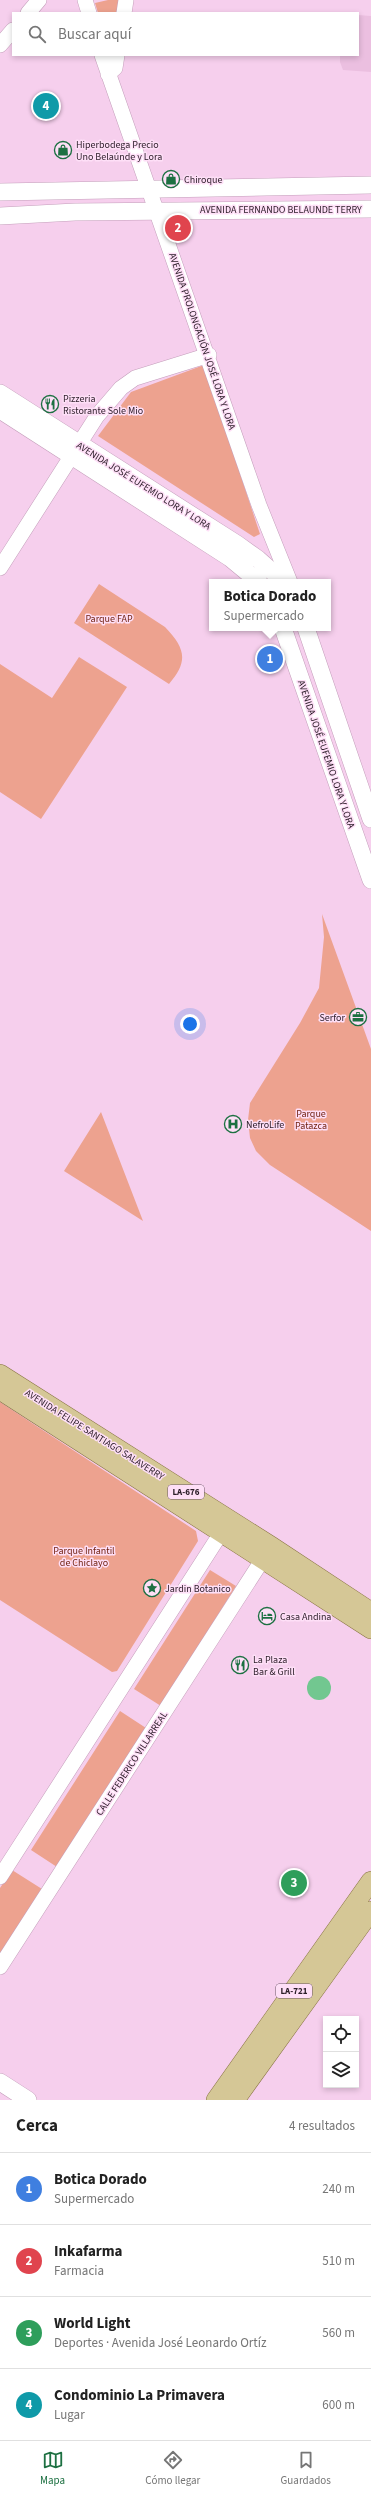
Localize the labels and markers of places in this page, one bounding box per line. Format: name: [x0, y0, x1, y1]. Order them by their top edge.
pin: 4: [33, 91, 59, 121]
place label: Hiperbodega Precio Uno Belaúnde y Lora: [76, 138, 162, 164]
shop icon: Hiperbodega Precio Uno Belaúnde y Lora: [53, 140, 73, 160]
shop icon: Chiroque: [161, 169, 181, 189]
place label: Chiroque: [184, 173, 222, 187]
pin: 2: [165, 213, 191, 243]
place label: Pizzeria Ristorante Sole Mio: [63, 392, 143, 418]
restaurant icon: Pizzeria Ristorante Sole Mio: [40, 394, 60, 414]
pin: 1: [257, 644, 283, 674]
office icon: Serfor: [348, 1007, 368, 1027]
place label: Serfor: [320, 1011, 346, 1025]
hospital icon: NefroLife: [223, 1114, 243, 1134]
place label: NefroLife: [246, 1118, 284, 1132]
place icon: Jardin Botanico: [142, 1578, 162, 1598]
place label: Jardin Botanico: [165, 1582, 231, 1596]
hotel icon: Casa Andina: [257, 1606, 277, 1626]
place label: Casa Andina: [280, 1610, 331, 1624]
place label: La Plaza Bar & Grill: [253, 1653, 295, 1679]
restaurant icon: La Plaza Bar & Grill: [230, 1655, 250, 1675]
pin: 3: [281, 1868, 307, 1898]

